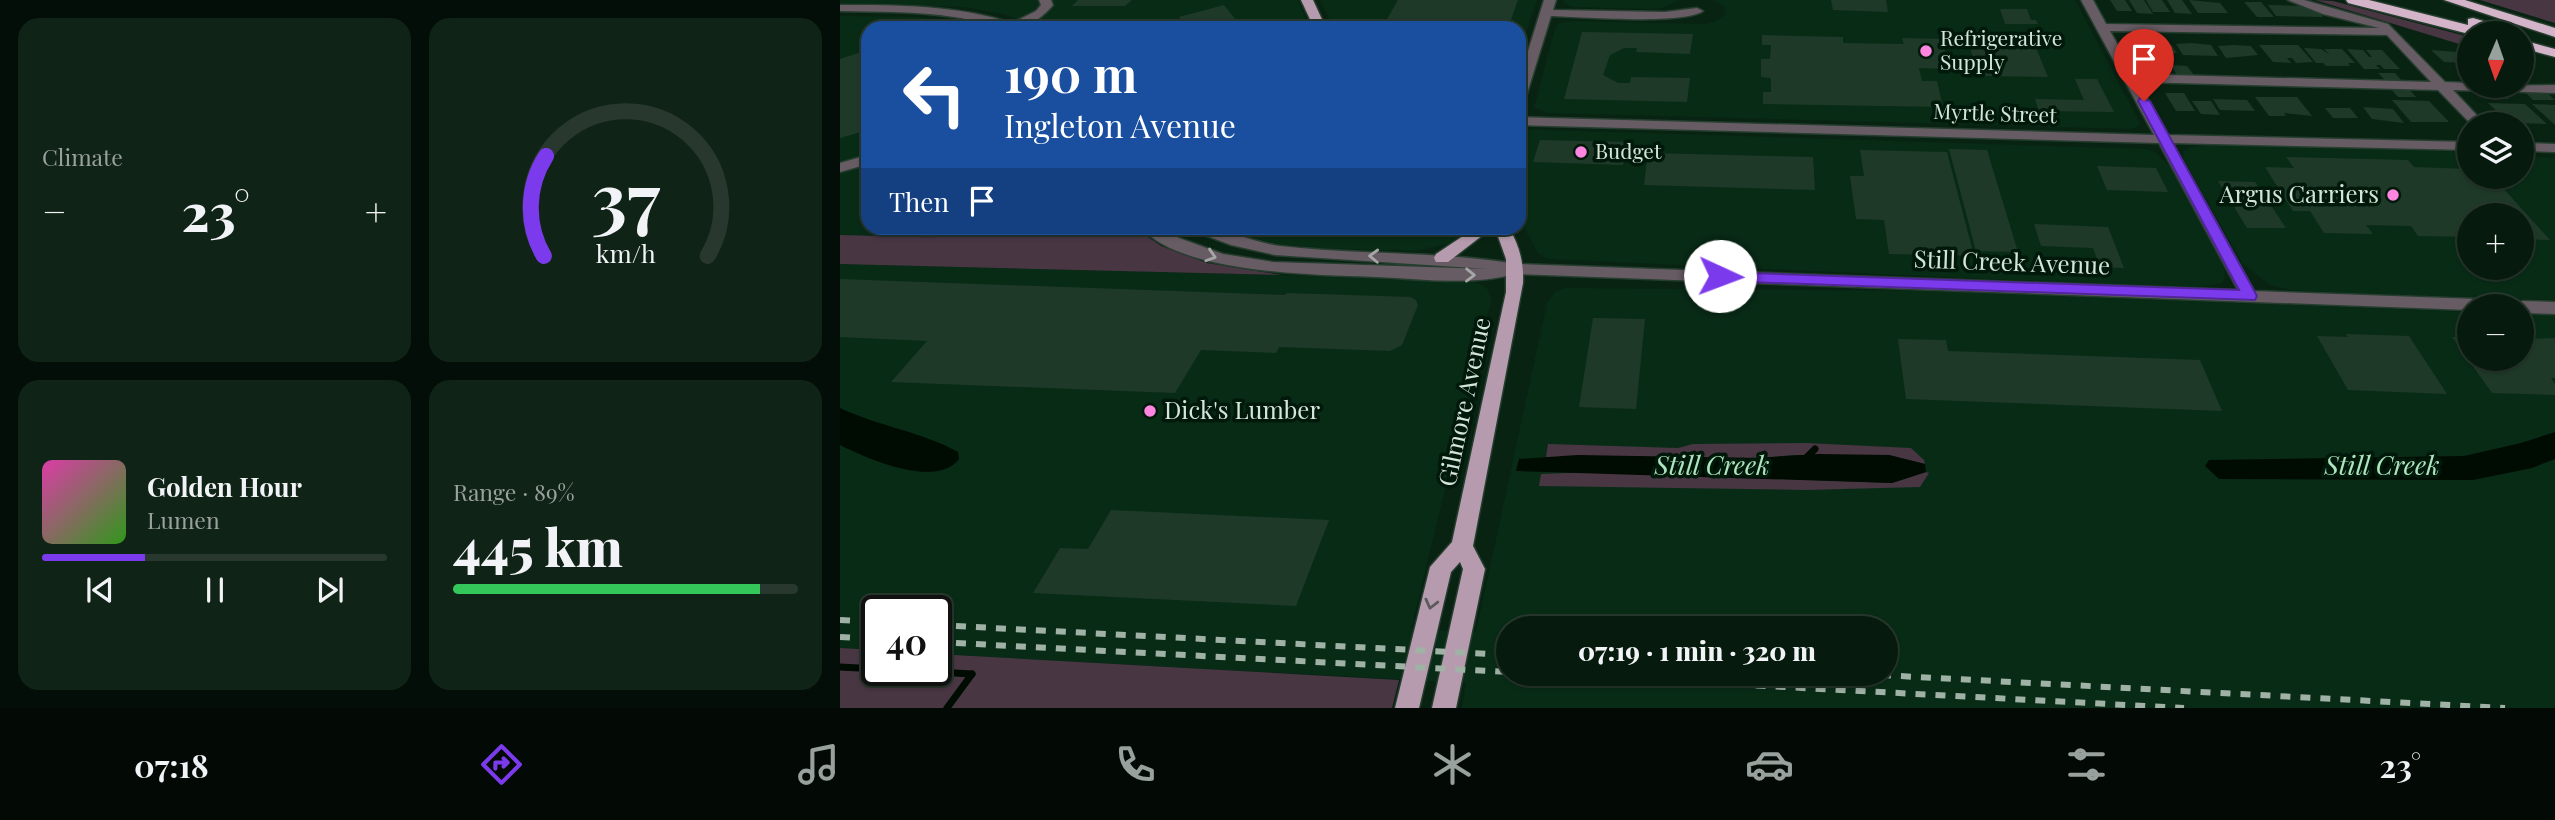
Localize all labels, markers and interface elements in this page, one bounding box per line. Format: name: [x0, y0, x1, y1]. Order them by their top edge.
north arrow: [2457, 21, 2534, 98]
map controls: [2457, 21, 2534, 371]
place label: Refrigerative Supply: [1940, 23, 2062, 75]
pin: [2114, 29, 2174, 101]
text: 190 m: [1004, 40, 1137, 105]
icon: arrive: [2125, 40, 2163, 78]
marker: Refrigerative Supply: [1918, 43, 1934, 59]
icon: left: [889, 49, 980, 140]
street label: Myrtle Street: [1933, 96, 2058, 128]
text: Ingleton Avenue: [1004, 103, 1236, 146]
button: layers: [2457, 112, 2534, 189]
place label: Budget: [1595, 136, 1662, 164]
text: Climate: [42, 141, 123, 172]
marker: Budget: [1573, 144, 1589, 160]
text: 37: [591, 147, 661, 244]
text: 23°: [182, 176, 250, 245]
place label: Argus Carriers: [2218, 177, 2379, 209]
icon: arrive: [963, 182, 1001, 220]
text: Then: [889, 184, 949, 219]
text: −: [42, 185, 67, 236]
text: +: [365, 185, 387, 236]
marker: Argus Carriers: [2385, 187, 2401, 203]
button: +: [2457, 203, 2534, 280]
text: km/h: [596, 236, 656, 269]
position arrow: [1683, 239, 1757, 313]
street label: Still Creek Avenue: [1913, 242, 2111, 280]
one-way arrow: [1205, 248, 1217, 262]
one-way arrow: [1368, 248, 1379, 263]
one-way arrow: [1466, 267, 1476, 283]
button: −: [2457, 294, 2534, 371]
street label: Gilmore Avenue: [1430, 314, 1497, 489]
place label: Dick's Lumber: [1164, 393, 1321, 425]
marker: Dick's Lumber: [1142, 403, 1158, 419]
water label: Still Creek: [1653, 447, 1770, 482]
water label: Still Creek: [2323, 447, 2440, 482]
text: Golden Hour: [147, 469, 302, 504]
text: Range · 89%: [453, 476, 575, 507]
text: Lumen: [147, 504, 220, 535]
text: 445 km: [453, 511, 623, 580]
icon: previous: [81, 571, 119, 609]
icon: pause: [196, 571, 234, 609]
icon: next: [311, 571, 349, 609]
speed limit sign: 40: [861, 595, 952, 686]
one-way arrow: [1425, 598, 1440, 610]
text: 07:19 · 1 min · 320 m: [1578, 633, 1816, 668]
icon: directions: [477, 740, 526, 789]
icon: music: [794, 740, 843, 789]
icon: phone: [1111, 740, 1160, 789]
icon: climate: [1428, 740, 1477, 789]
icon: car: [1745, 740, 1794, 789]
icon: filters: [2062, 740, 2111, 789]
text: 07:18: [134, 743, 209, 786]
text: 23°: [2380, 743, 2421, 786]

